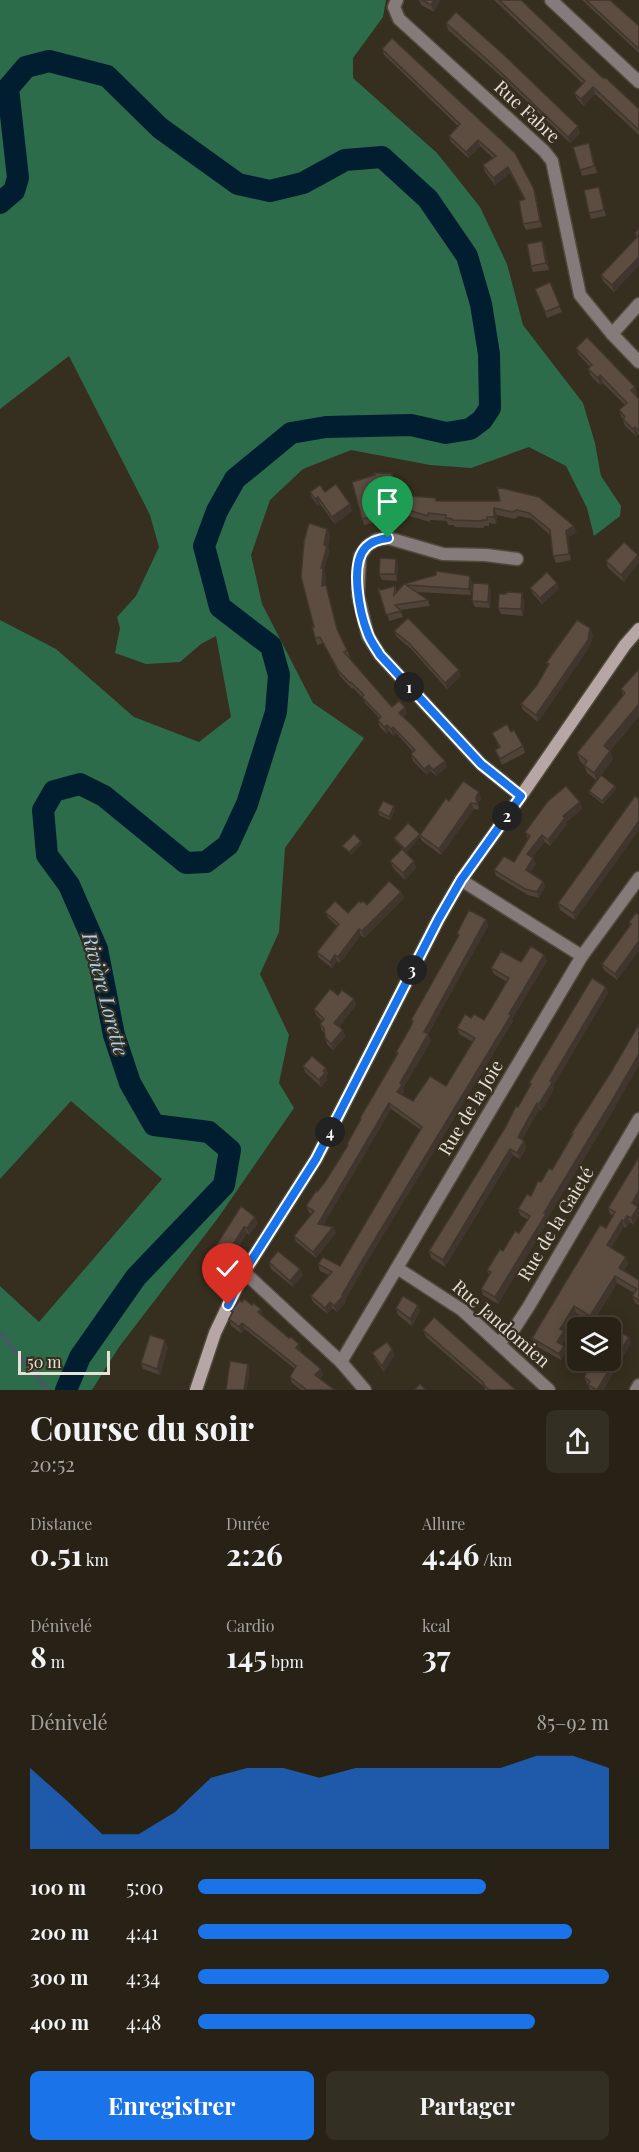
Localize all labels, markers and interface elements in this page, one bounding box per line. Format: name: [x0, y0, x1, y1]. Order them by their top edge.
street label: Rue Fabre: [490, 75, 566, 148]
pin: [362, 476, 413, 538]
icon: arrive: [371, 485, 404, 518]
pin: 1: [394, 672, 424, 702]
text: 1: [406, 676, 412, 697]
pin: 2: [492, 801, 522, 831]
text: 2: [503, 805, 511, 826]
water label: Rivière Lorette: [77, 928, 136, 1059]
pin: 3: [397, 955, 427, 985]
text: 3: [408, 959, 416, 980]
street label: Rue de la Joie: [432, 1055, 508, 1160]
pin: 4: [315, 1117, 345, 1147]
text: 4: [326, 1121, 334, 1142]
street label: Rue de la Gaieté: [512, 1162, 599, 1285]
pin: [202, 1243, 253, 1305]
icon: check: [211, 1252, 244, 1285]
street label: Rue Jandomien: [448, 1274, 556, 1373]
map controls: [567, 1317, 621, 1371]
button: layers: [567, 1317, 621, 1371]
scale bar: [18, 1348, 110, 1376]
text: 50 m: [27, 1351, 61, 1372]
text: Course du soir: [30, 1405, 254, 1449]
button: share: [546, 1410, 609, 1473]
text: 20:52: [30, 1450, 75, 1477]
text: Distance: [30, 1513, 92, 1534]
text: Durée: [226, 1513, 270, 1534]
text: Allure: [422, 1513, 465, 1534]
text: 0.51: [30, 1534, 82, 1574]
text: 2:26: [226, 1534, 283, 1574]
text: 4:46: [422, 1534, 479, 1574]
text: km: [82, 1549, 109, 1570]
text: /km: [479, 1549, 512, 1570]
text: Dénivelé: [30, 1615, 92, 1636]
text: Cardio: [226, 1615, 275, 1636]
text: kcal: [422, 1615, 451, 1636]
text: 8: [30, 1636, 47, 1676]
text: 145: [226, 1636, 267, 1676]
text: 37: [422, 1636, 450, 1676]
text: m: [47, 1651, 65, 1672]
text: bpm: [267, 1651, 304, 1672]
text: Dénivelé: [30, 1708, 108, 1735]
text: 85–92 m: [536, 1708, 609, 1735]
text: 100 m: [30, 1873, 86, 1900]
text: 5:00: [126, 1873, 164, 1900]
text: 200 m: [30, 1918, 89, 1945]
text: 4:41: [126, 1918, 158, 1945]
text: 300 m: [30, 1963, 88, 1990]
text: 4:34: [126, 1963, 160, 1990]
text: 400 m: [30, 2008, 89, 2035]
text: 4:48: [126, 2008, 161, 2035]
button: Enregistrer: [30, 2071, 314, 2140]
button: Partager: [326, 2071, 609, 2140]

